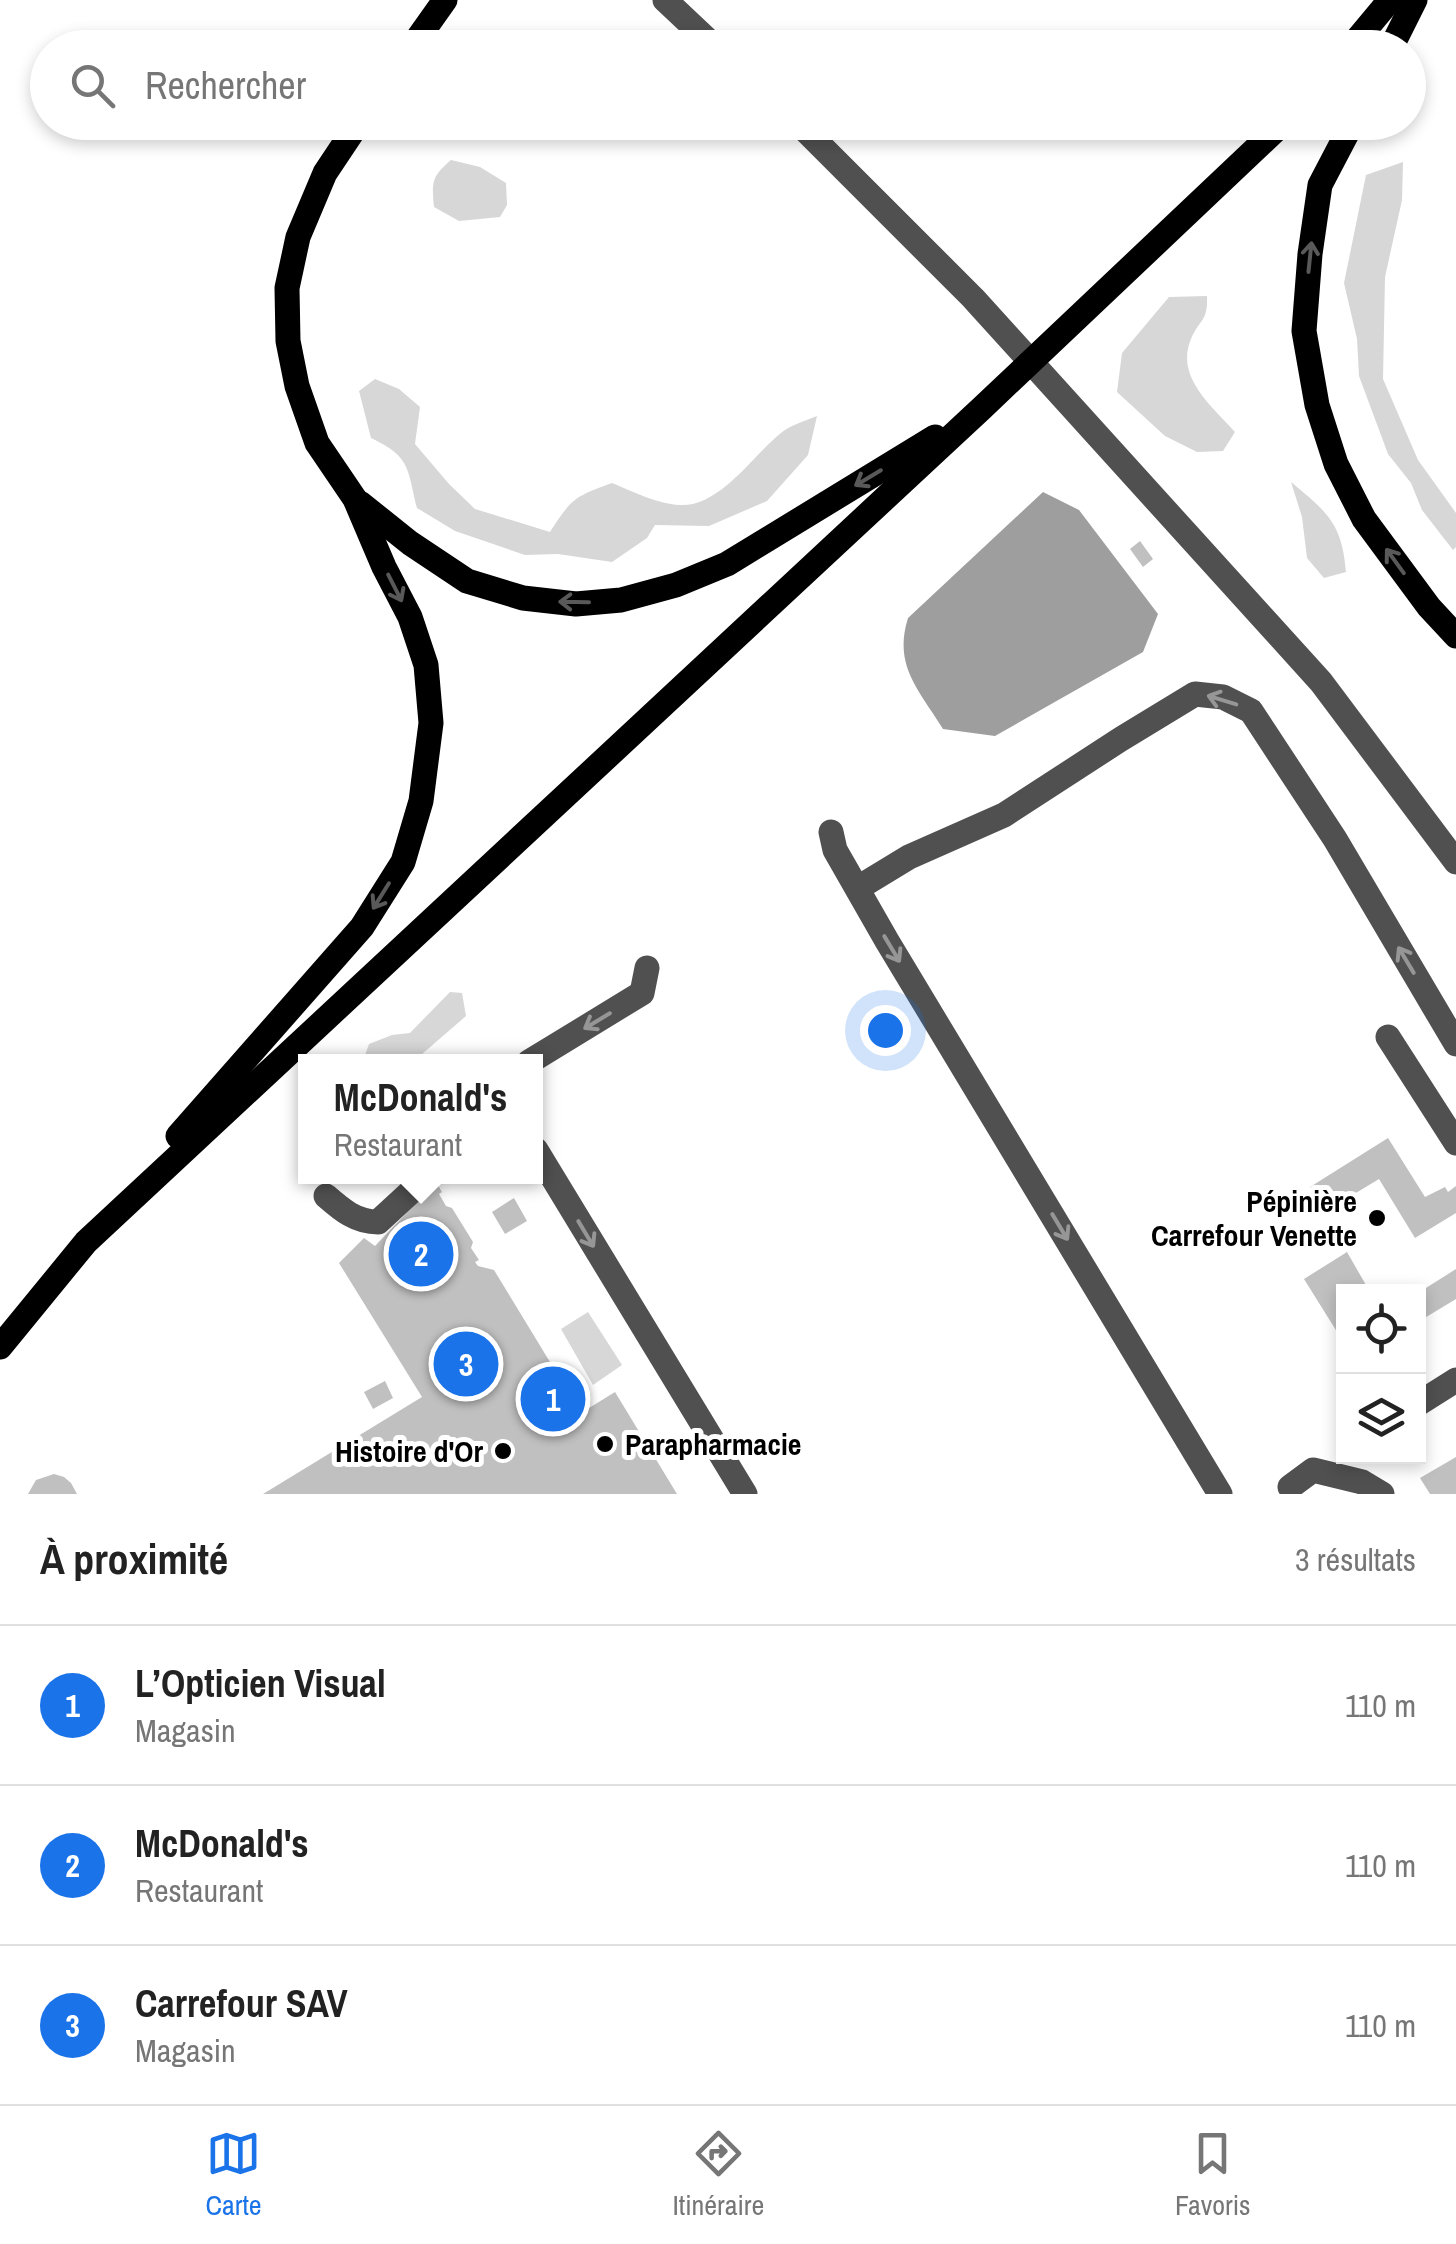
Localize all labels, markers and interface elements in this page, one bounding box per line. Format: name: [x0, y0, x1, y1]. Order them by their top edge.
search box: [30, 30, 1426, 140]
icon: search: [65, 58, 120, 113]
text: Rechercher: [145, 60, 306, 111]
one-way arrow: [1301, 241, 1320, 273]
one-way arrow: [855, 467, 883, 488]
one-way arrow: [1384, 548, 1405, 575]
one-way arrow: [386, 572, 405, 602]
one-way arrow: [559, 593, 591, 612]
one-way arrow: [1206, 690, 1238, 708]
one-way arrow: [371, 882, 391, 910]
one-way arrow: [882, 934, 902, 963]
one-way arrow: [1396, 946, 1416, 975]
your location: [860, 1005, 911, 1056]
one-way arrow: [583, 1011, 612, 1031]
popup: [298, 1054, 543, 1184]
text: McDonald's: [334, 1072, 507, 1123]
text: Restaurant: [334, 1123, 462, 1166]
place label: Pépinière Carrefour Venette: [1151, 1181, 1357, 1255]
marker: Pépinière Carrefour Venette: [1366, 1207, 1388, 1229]
one-way arrow: [1050, 1212, 1070, 1241]
pin: 2: [388, 1216, 454, 1292]
one-way arrow: [576, 1219, 596, 1248]
map controls: [1336, 1284, 1426, 1464]
button: locate: [1336, 1284, 1426, 1374]
pin: 3: [434, 1326, 498, 1402]
pin: 1: [520, 1362, 586, 1436]
button: layers: [1336, 1374, 1426, 1464]
place label: Parapharmacie: [625, 1424, 801, 1464]
place label: Histoire d'Or: [335, 1431, 483, 1471]
marker: Parapharmacie: [594, 1433, 616, 1455]
marker: Histoire d'Or: [492, 1440, 514, 1462]
text: À proximité: [40, 1531, 228, 1587]
text: 3 résultats: [1295, 1538, 1416, 1581]
text: L’Opticien Visual: [135, 1658, 386, 1709]
text: 1: [65, 1684, 80, 1727]
text: 110 m: [1345, 1684, 1416, 1727]
text: Magasin: [135, 1709, 236, 1752]
text: McDonald's: [135, 1818, 309, 1869]
text: 2: [65, 1844, 80, 1887]
text: 110 m: [1345, 1844, 1416, 1887]
text: Restaurant: [135, 1869, 263, 1912]
text: Carrefour SAV: [135, 1978, 347, 2029]
text: 3: [65, 2004, 80, 2047]
text: 110 m: [1345, 2004, 1416, 2047]
text: Magasin: [135, 2029, 236, 2072]
tab: Carte: [205, 2126, 262, 2224]
tab: Itinéraire: [672, 2126, 764, 2224]
tab: Favoris: [1175, 2126, 1251, 2224]

